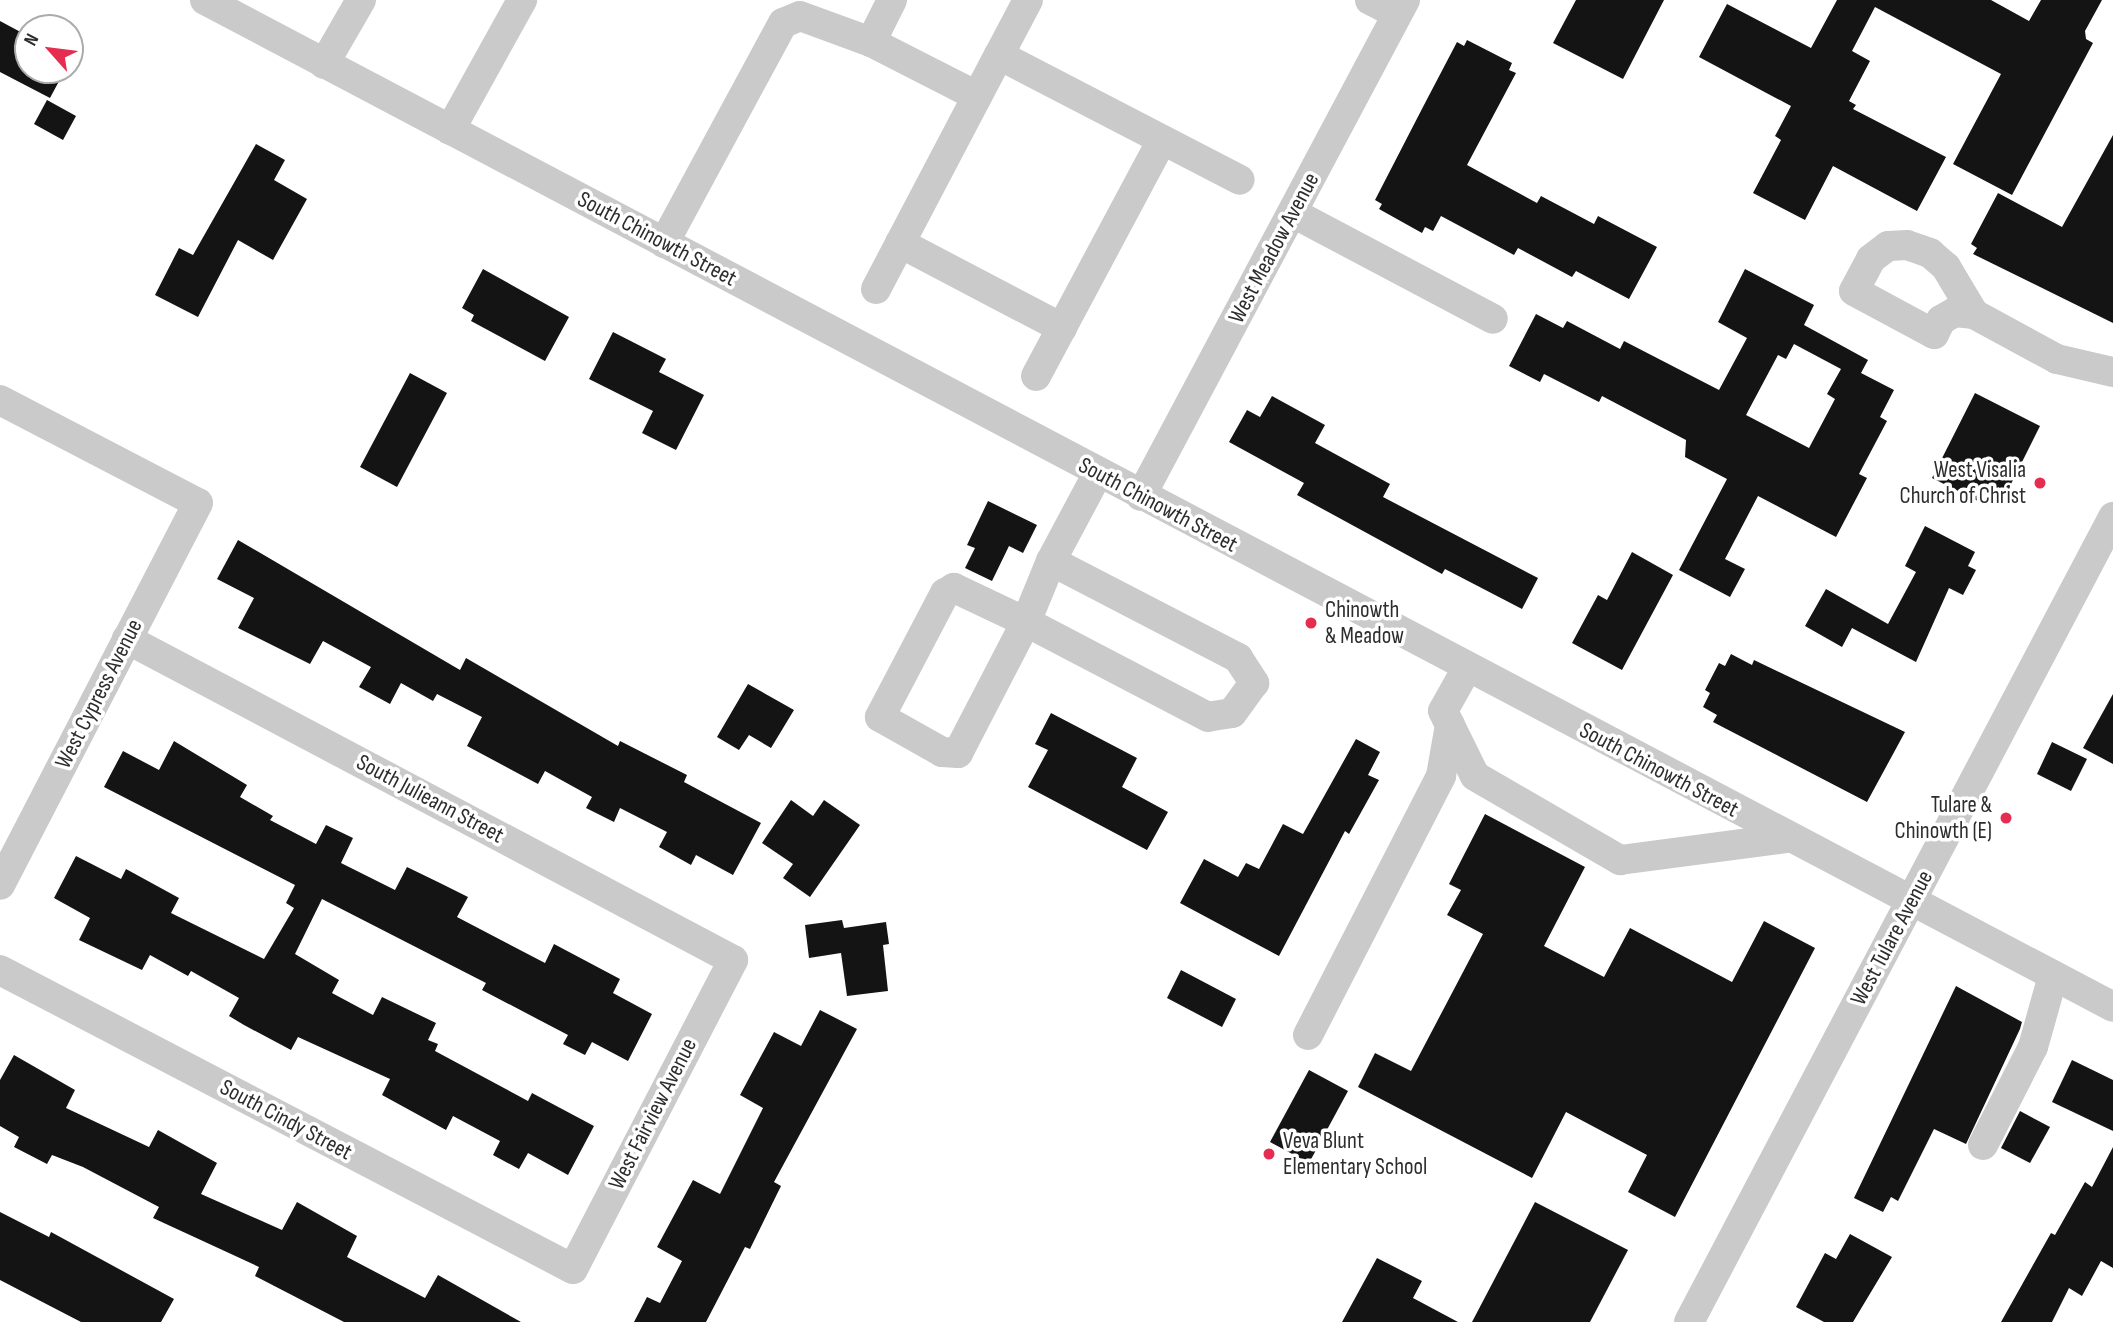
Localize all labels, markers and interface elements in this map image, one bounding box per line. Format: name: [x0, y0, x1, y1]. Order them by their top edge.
north arrow: [14, 14, 84, 84]
text: N: [19, 30, 44, 50]
street label: West Meadow Avenue: [1223, 168, 1325, 328]
street label: South Chinowth Street: [573, 185, 741, 293]
street label: South Chinowth Street: [1074, 451, 1242, 559]
place label: West Visalia Church of Christ: [1900, 456, 2026, 510]
marker: West Visalia Church of Christ: [2032, 475, 2048, 491]
place label: Chinowth & Meadow: [1325, 596, 1404, 650]
street label: West Cypress Avenue: [50, 615, 148, 773]
marker: Chinowth & Meadow: [1303, 615, 1319, 631]
street label: South Chinowth Street: [1575, 716, 1743, 824]
street label: South Julieann Street: [352, 749, 508, 849]
place label: Tulare & Chinowth (E): [1895, 791, 1992, 845]
marker: Tulare & Chinowth (E): [1998, 810, 2014, 826]
street label: West Tulare Avenue: [1845, 866, 1939, 1010]
street label: West Fairview Avenue: [603, 1034, 703, 1194]
street label: South Cindy Street: [215, 1074, 357, 1166]
place label: Veva Blunt Elementary School: [1283, 1127, 1427, 1181]
marker: Veva Blunt Elementary School: [1261, 1146, 1277, 1162]

